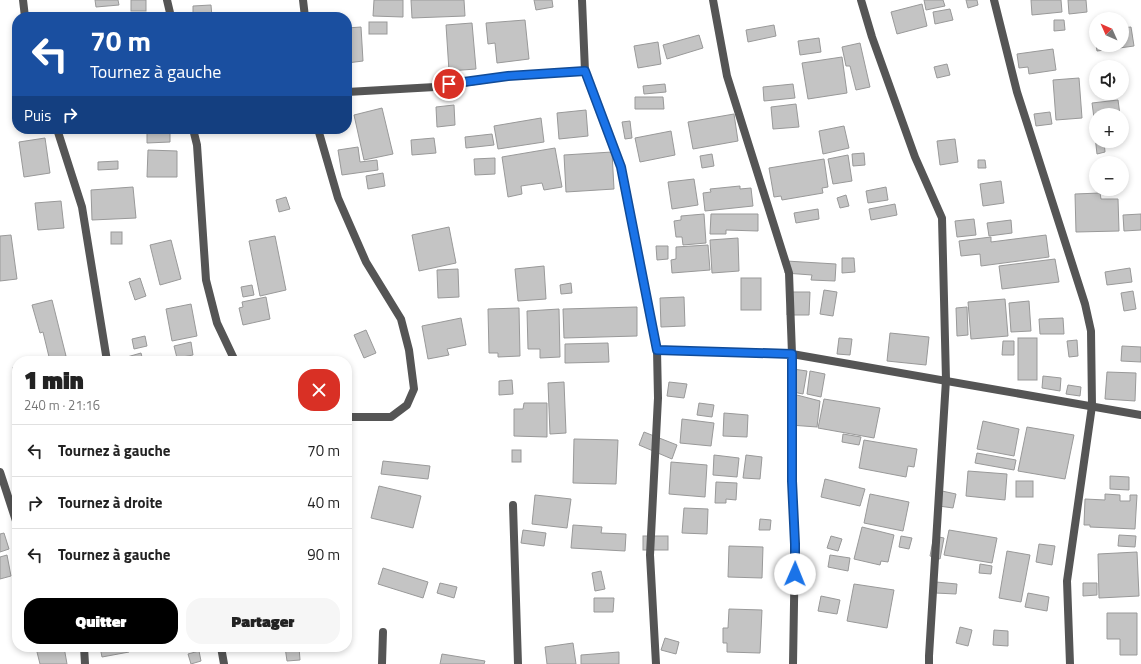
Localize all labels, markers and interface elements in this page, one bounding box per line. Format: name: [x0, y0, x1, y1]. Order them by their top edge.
north arrow: [1089, 12, 1129, 52]
map controls: [1089, 12, 1129, 196]
text: 70 m: [90, 19, 151, 62]
icon: left: [24, 28, 76, 80]
text: Tournez à gauche: [90, 58, 221, 85]
button: sound: [1089, 60, 1129, 100]
pin: [432, 67, 466, 101]
icon: arrive: [438, 73, 460, 95]
text: Puis: [24, 104, 51, 127]
icon: right: [59, 104, 81, 126]
button: +: [1089, 108, 1129, 148]
button: −: [1089, 156, 1129, 196]
text: 1 min: [24, 362, 84, 398]
button: close: [298, 369, 340, 411]
text: 240 m · 21:16: [24, 395, 100, 415]
text: Tournez à gauche: [58, 439, 170, 462]
text: 70 m: [307, 439, 340, 462]
icon: left: [24, 440, 46, 462]
text: Tournez à droite: [58, 491, 163, 514]
text: 40 m: [307, 491, 340, 514]
icon: right: [24, 492, 46, 514]
text: Tournez à gauche: [58, 543, 170, 566]
text: 90 m: [307, 543, 340, 566]
icon: left: [24, 544, 46, 566]
position arrow: [774, 553, 816, 595]
button: Quitter: [24, 598, 178, 644]
button: Partager: [186, 598, 340, 644]

